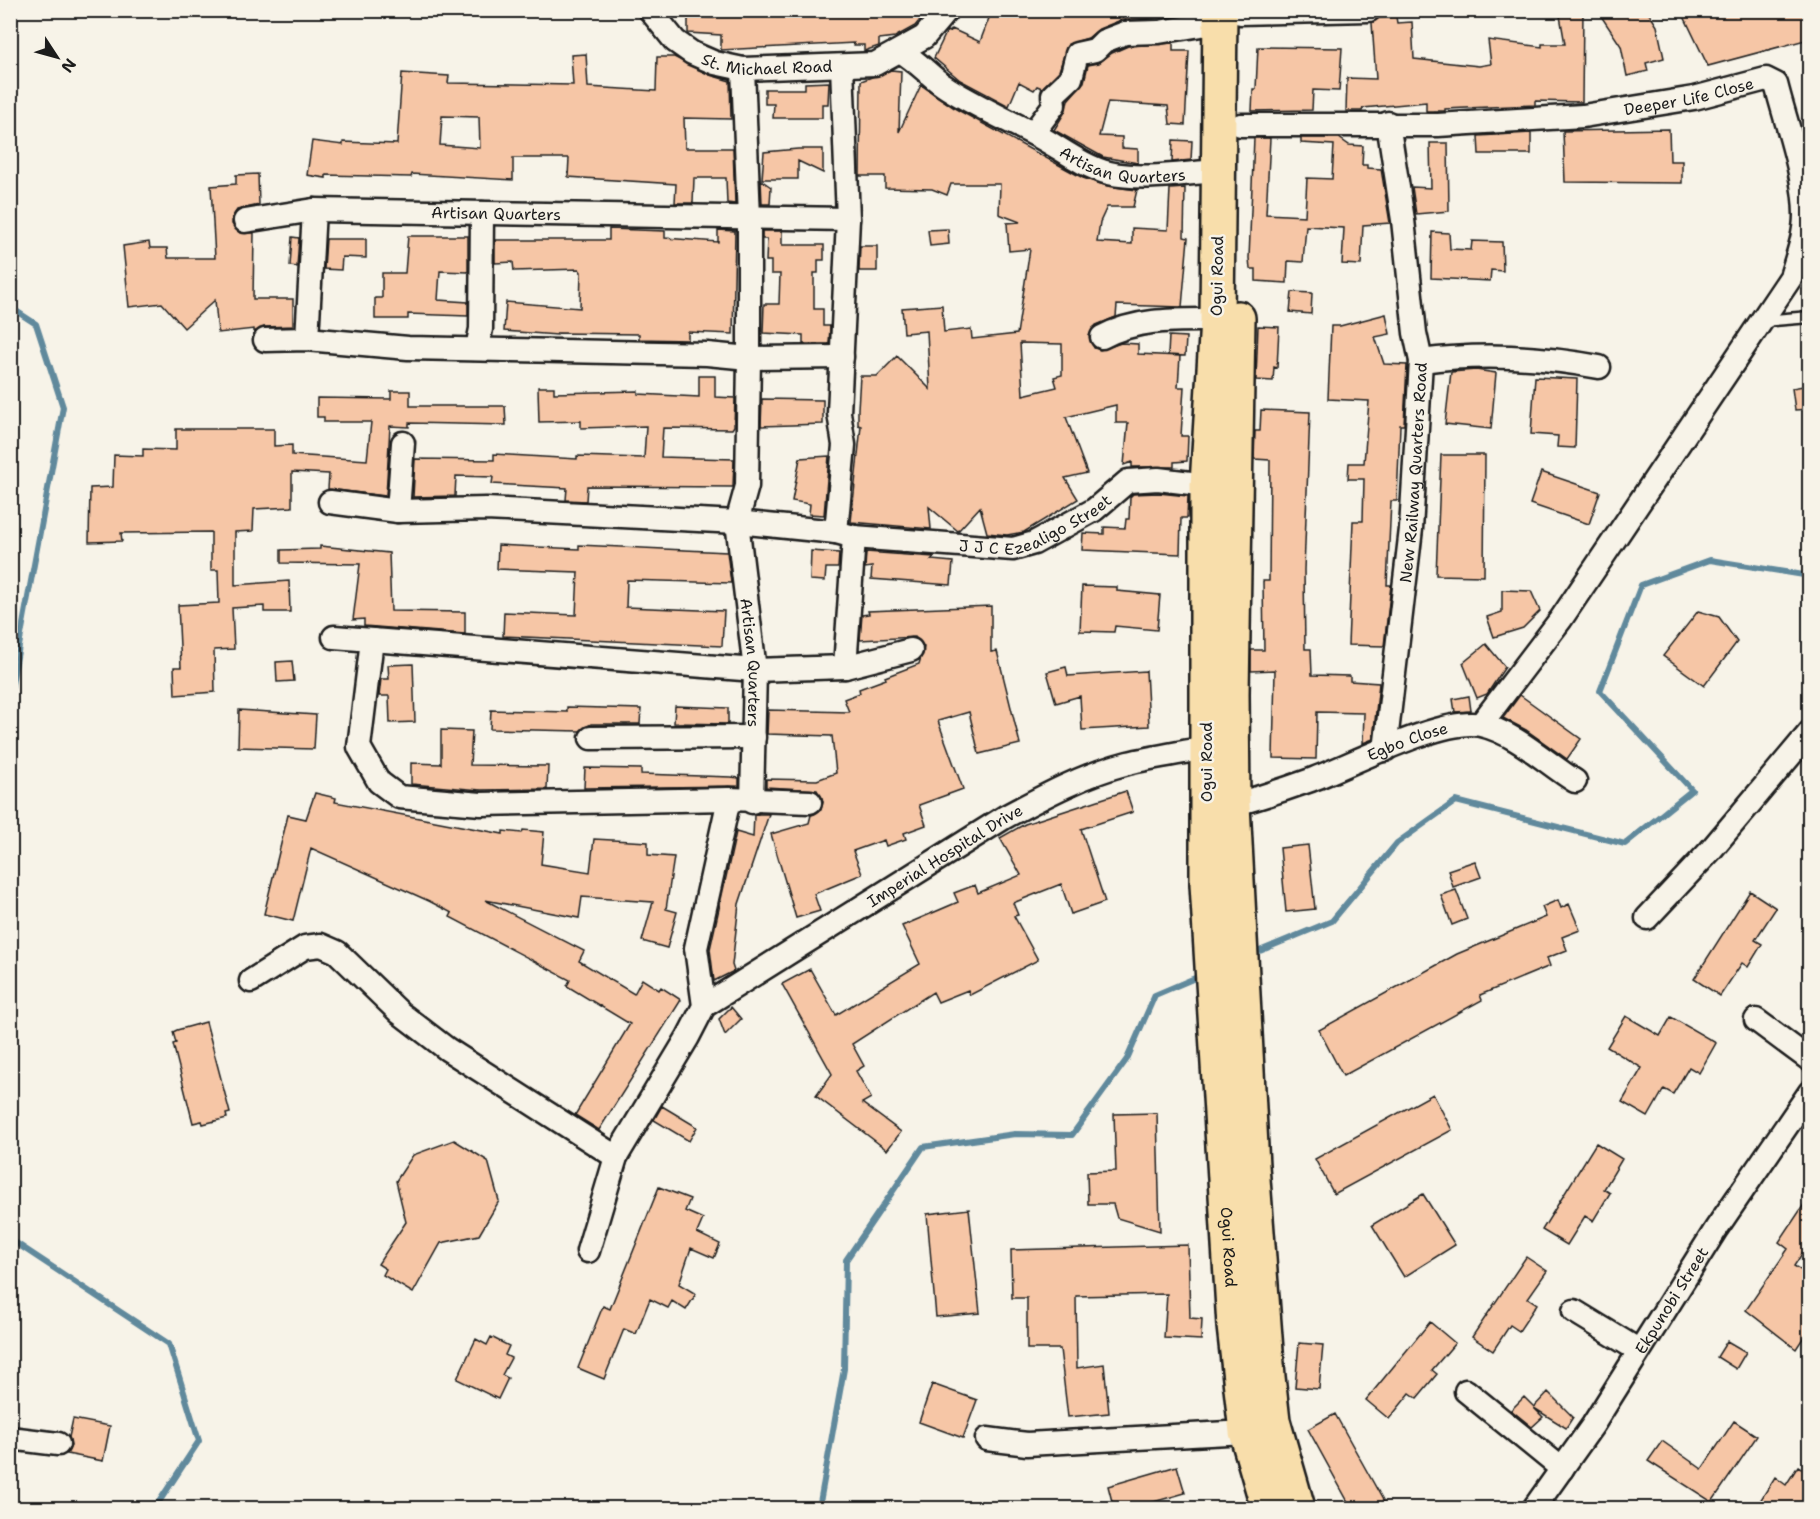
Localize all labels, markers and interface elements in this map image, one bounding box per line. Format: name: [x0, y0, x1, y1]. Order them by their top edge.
north arrow: [27, 27, 87, 87]
street label: St. Michael Road: [698, 48, 833, 80]
text: N: [57, 54, 81, 77]
street label: Deeper Life Close: [1622, 72, 1756, 120]
street label: Artisan Quarters: [1056, 141, 1187, 187]
street label: Artisan Quarters: [431, 201, 561, 225]
street label: Ogui Road: [1206, 236, 1228, 316]
street label: New Railway Quarters Road: [1394, 362, 1431, 584]
street label: J J C Ezealigo Street: [958, 489, 1116, 560]
street label: Artisan Quarters: [736, 597, 766, 728]
street label: Egbo Close: [1364, 717, 1450, 765]
street label: Ogui Road: [1196, 722, 1217, 802]
street label: Imperial Hospital Drive: [863, 799, 1026, 912]
street label: Ogui Road: [1216, 1206, 1242, 1288]
street label: Ekpunobi Street: [1630, 1243, 1713, 1358]

